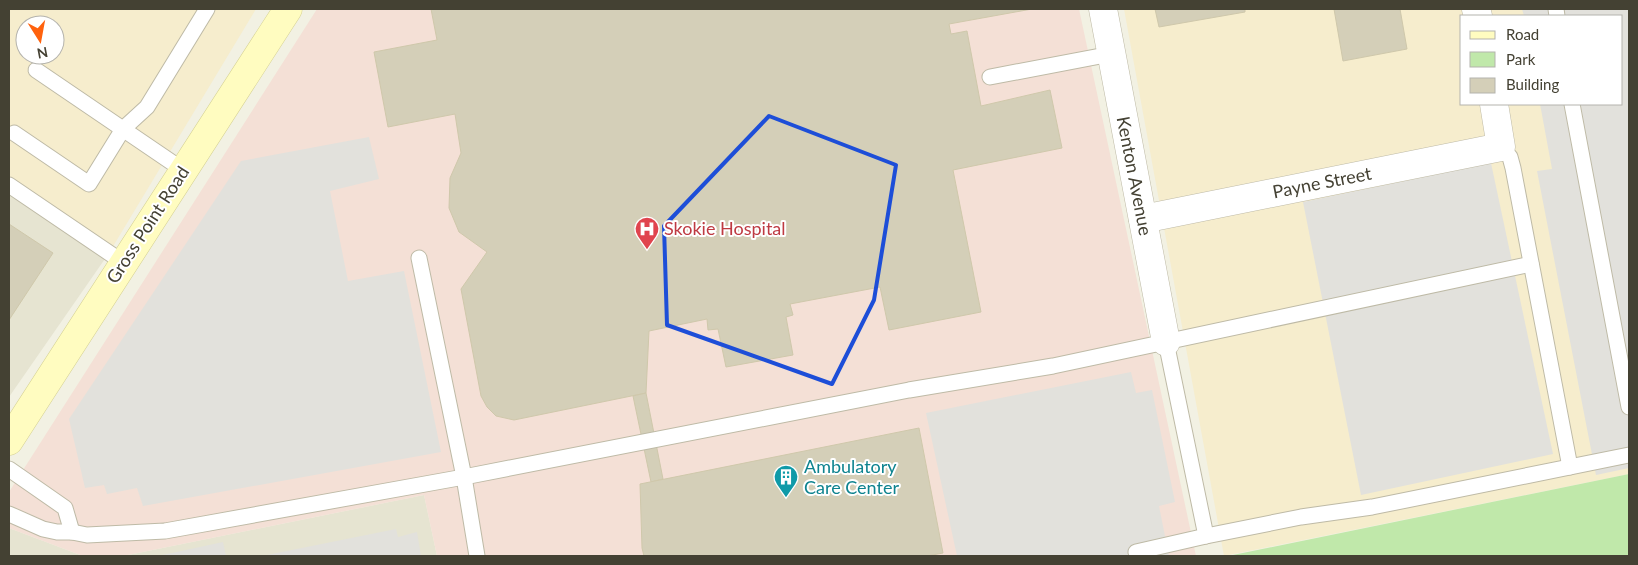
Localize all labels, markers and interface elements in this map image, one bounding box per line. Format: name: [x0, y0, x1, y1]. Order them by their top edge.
north arrow: [15, 15, 65, 65]
legend: [1460, 15, 1623, 105]
text: Road: [1506, 25, 1539, 43]
text: N: [36, 44, 49, 63]
text: Park: [1506, 50, 1536, 68]
text: Building: [1506, 75, 1559, 93]
street label: Kenton Avenue: [1113, 114, 1157, 237]
street label: Gross Point Road: [101, 162, 193, 287]
street label: Payne Street: [1271, 162, 1374, 202]
hospital icon: Skokie Hospital: [634, 216, 660, 250]
place label: Skokie Hospital: [664, 217, 786, 239]
place label: Ambulatory Care Center: [804, 455, 899, 498]
building icon: Ambulatory Care Center: [773, 464, 799, 498]

